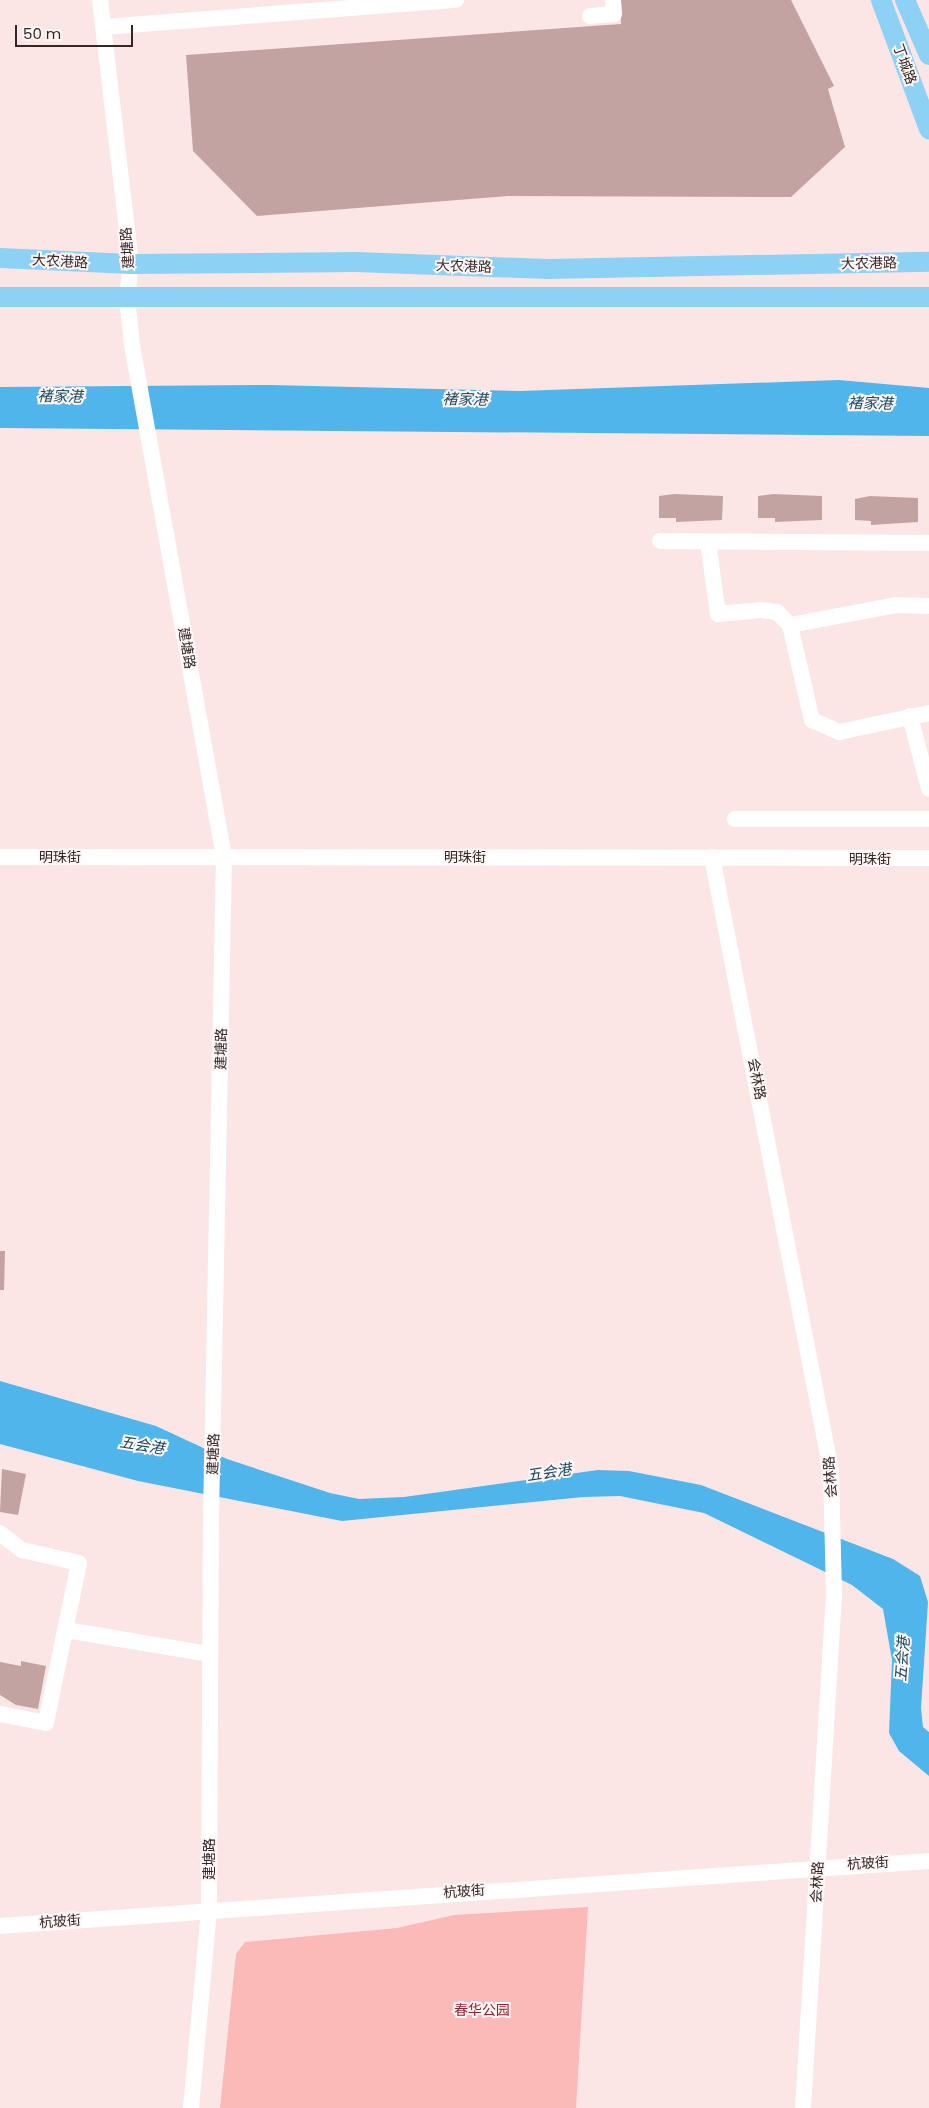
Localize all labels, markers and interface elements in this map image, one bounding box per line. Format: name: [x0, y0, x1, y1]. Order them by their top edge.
scale bar: [18, 15, 135, 47]
text: 50 m: [23, 23, 61, 44]
street label: 丁城路: [890, 41, 920, 87]
street label: 建塘路: [117, 226, 137, 270]
street label: 大农港路: [32, 251, 88, 271]
street label: 大农港路: [841, 254, 897, 272]
street label: 大农港路: [436, 257, 492, 275]
water label: 褚家港: [37, 387, 83, 405]
water label: 褚家港: [442, 390, 488, 408]
water label: 褚家港: [847, 394, 893, 412]
street label: 建塘路: [175, 626, 199, 670]
street label: 明珠街: [39, 849, 81, 865]
street label: 明珠街: [444, 849, 486, 865]
street label: 明珠街: [849, 851, 891, 867]
street label: 建塘路: [212, 1028, 230, 1070]
street label: 会林路: [745, 1057, 769, 1101]
water label: 五会港: [118, 1433, 166, 1457]
street label: 建塘路: [204, 1433, 222, 1475]
street label: 会林路: [820, 1455, 840, 1499]
water label: 五会港: [525, 1460, 573, 1484]
water label: 五会港: [891, 1636, 913, 1682]
street label: 建塘路: [201, 1838, 217, 1880]
street label: 杭玻街: [847, 1854, 889, 1872]
street label: 会林路: [808, 1861, 826, 1903]
street label: 杭玻街: [442, 1881, 486, 1901]
street label: 杭玻街: [38, 1911, 82, 1931]
park label: 春华公园: [454, 2002, 510, 2018]

